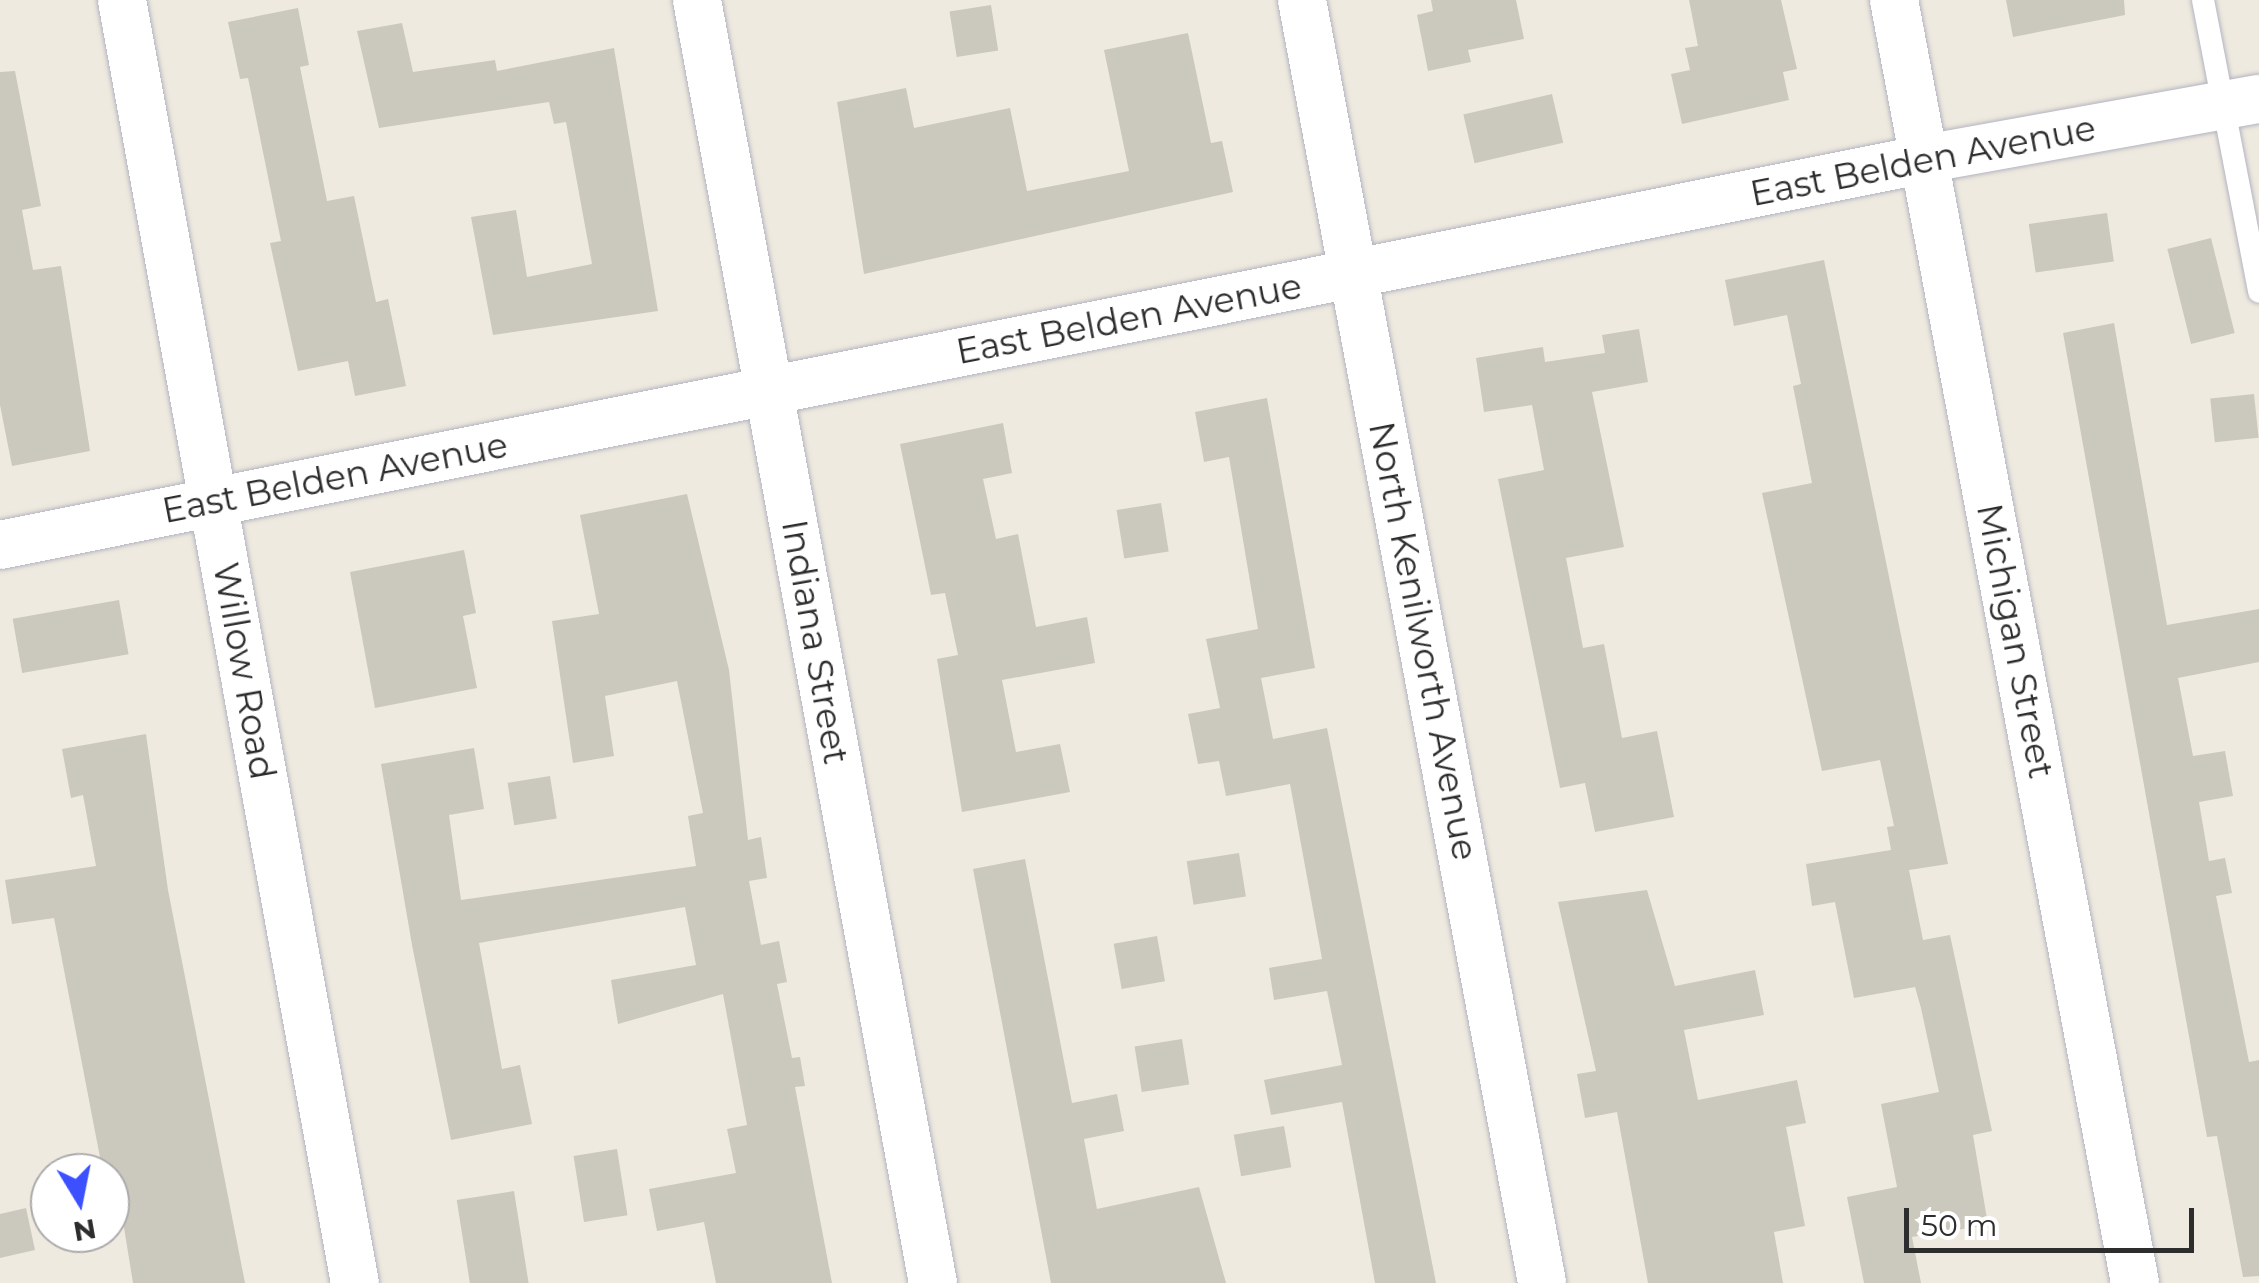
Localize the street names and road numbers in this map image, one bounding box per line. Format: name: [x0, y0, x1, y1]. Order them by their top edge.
street label: East Belden Avenue: [1747, 107, 2099, 215]
street label: East Belden Avenue: [953, 265, 1305, 373]
street label: North Kenilworth Avenue: [1360, 418, 1486, 864]
street label: East Belden Avenue: [159, 424, 511, 532]
street label: Michigan Street: [1968, 500, 2062, 782]
street label: Indiana Street: [773, 517, 857, 767]
street label: Willow Road: [204, 559, 284, 783]

